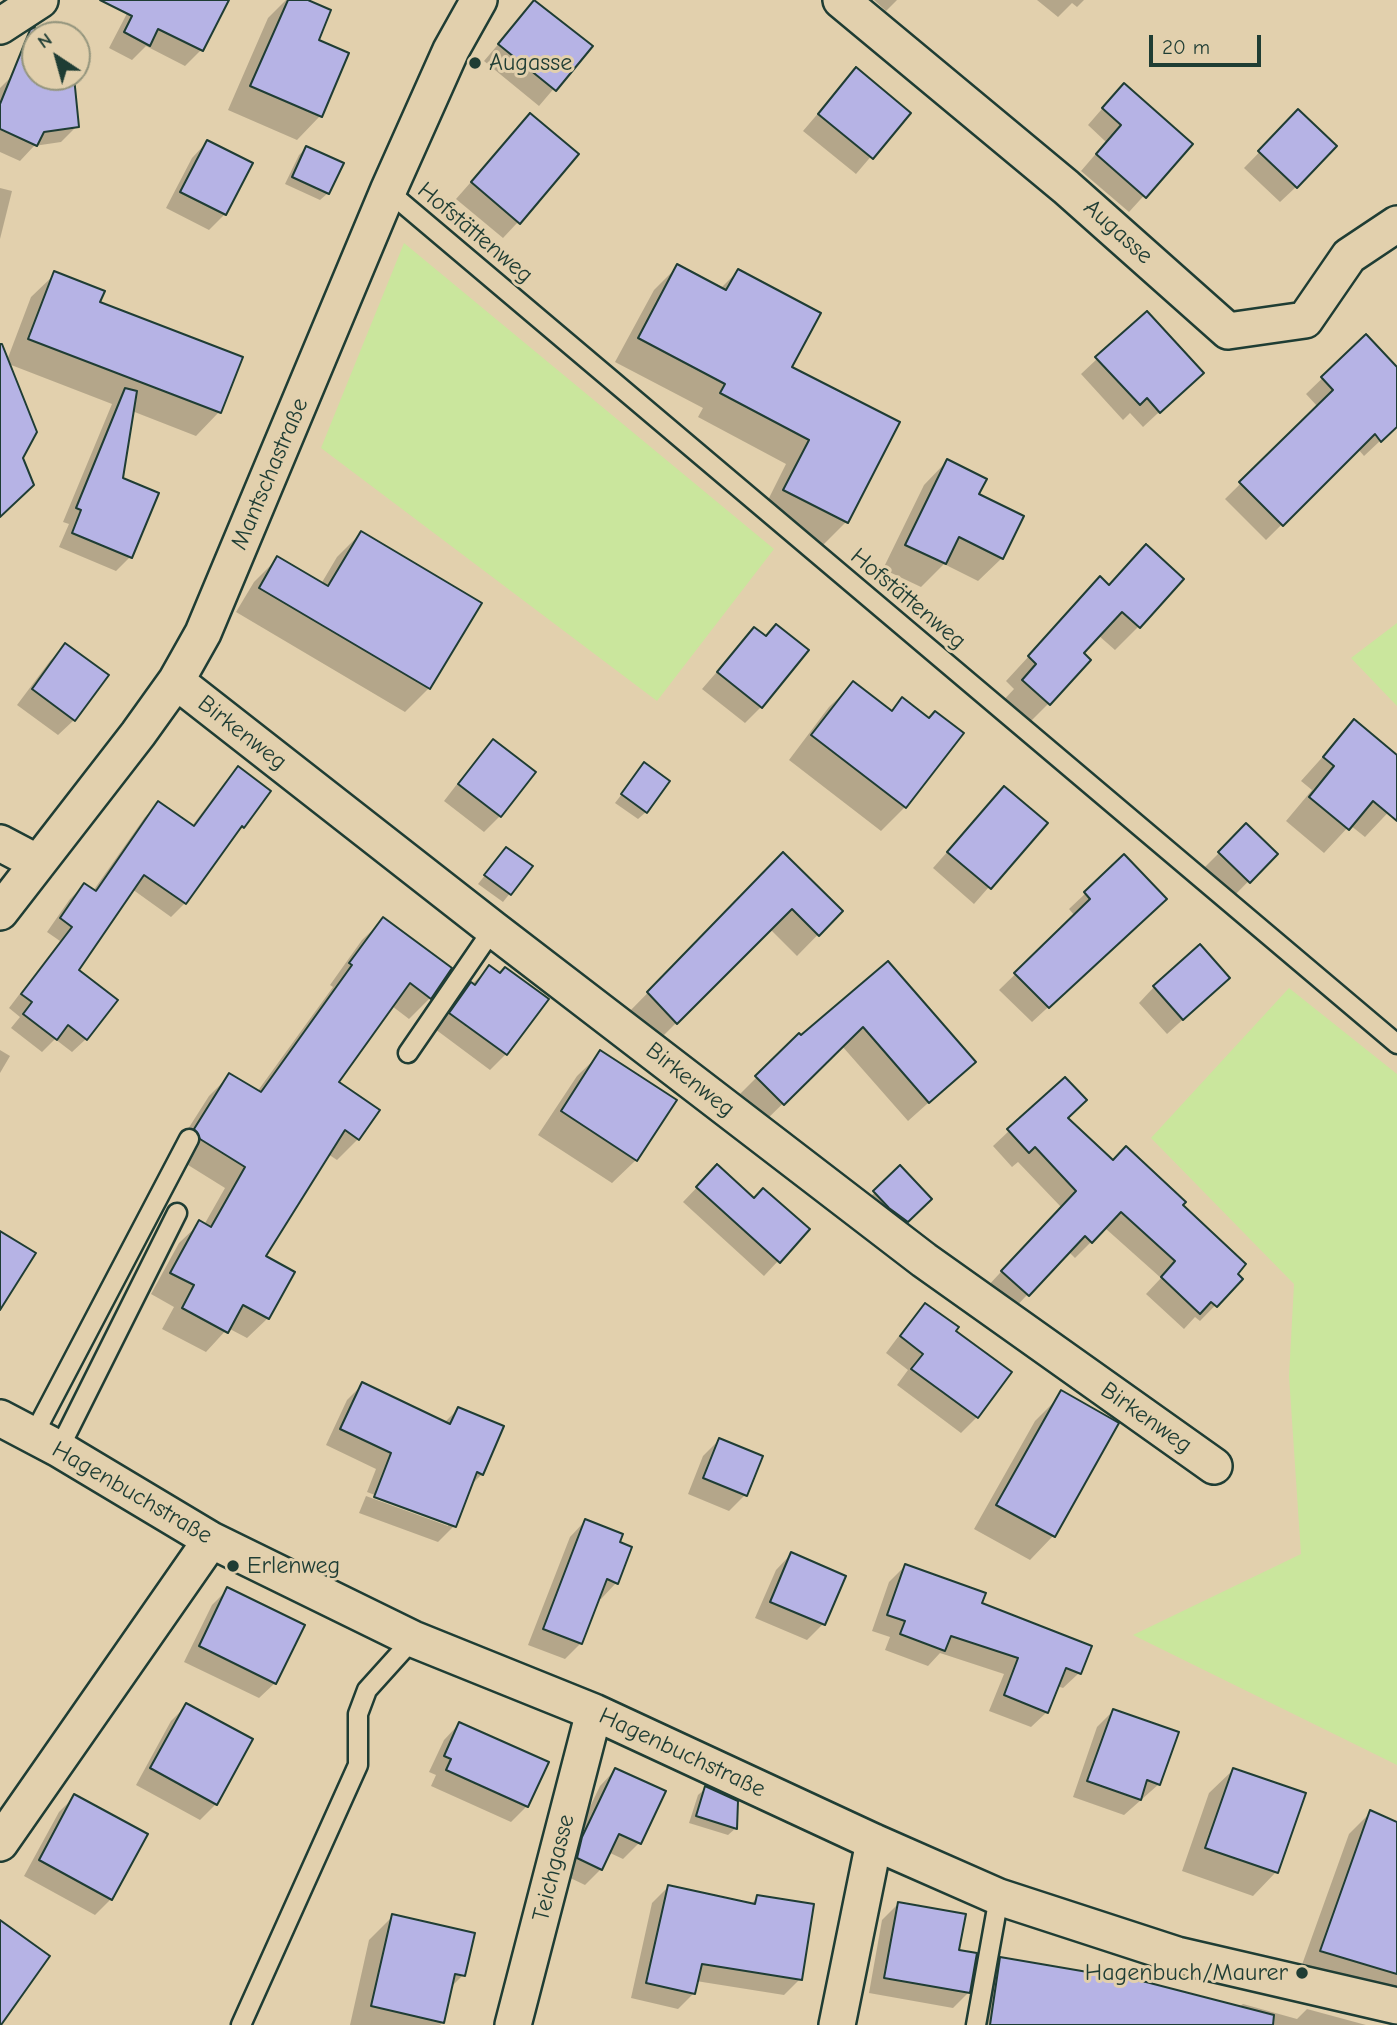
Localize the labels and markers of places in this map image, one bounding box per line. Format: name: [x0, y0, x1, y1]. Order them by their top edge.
place label: Augasse: [489, 49, 572, 77]
marker: Augasse: [467, 55, 483, 71]
place label: Erlenweg: [247, 1552, 340, 1580]
marker: Erlenweg: [225, 1558, 241, 1574]
place label: Hagenbuch/Maurer: [1085, 1959, 1288, 1987]
marker: Hagenbuch/Maurer: [1294, 1965, 1310, 1981]

